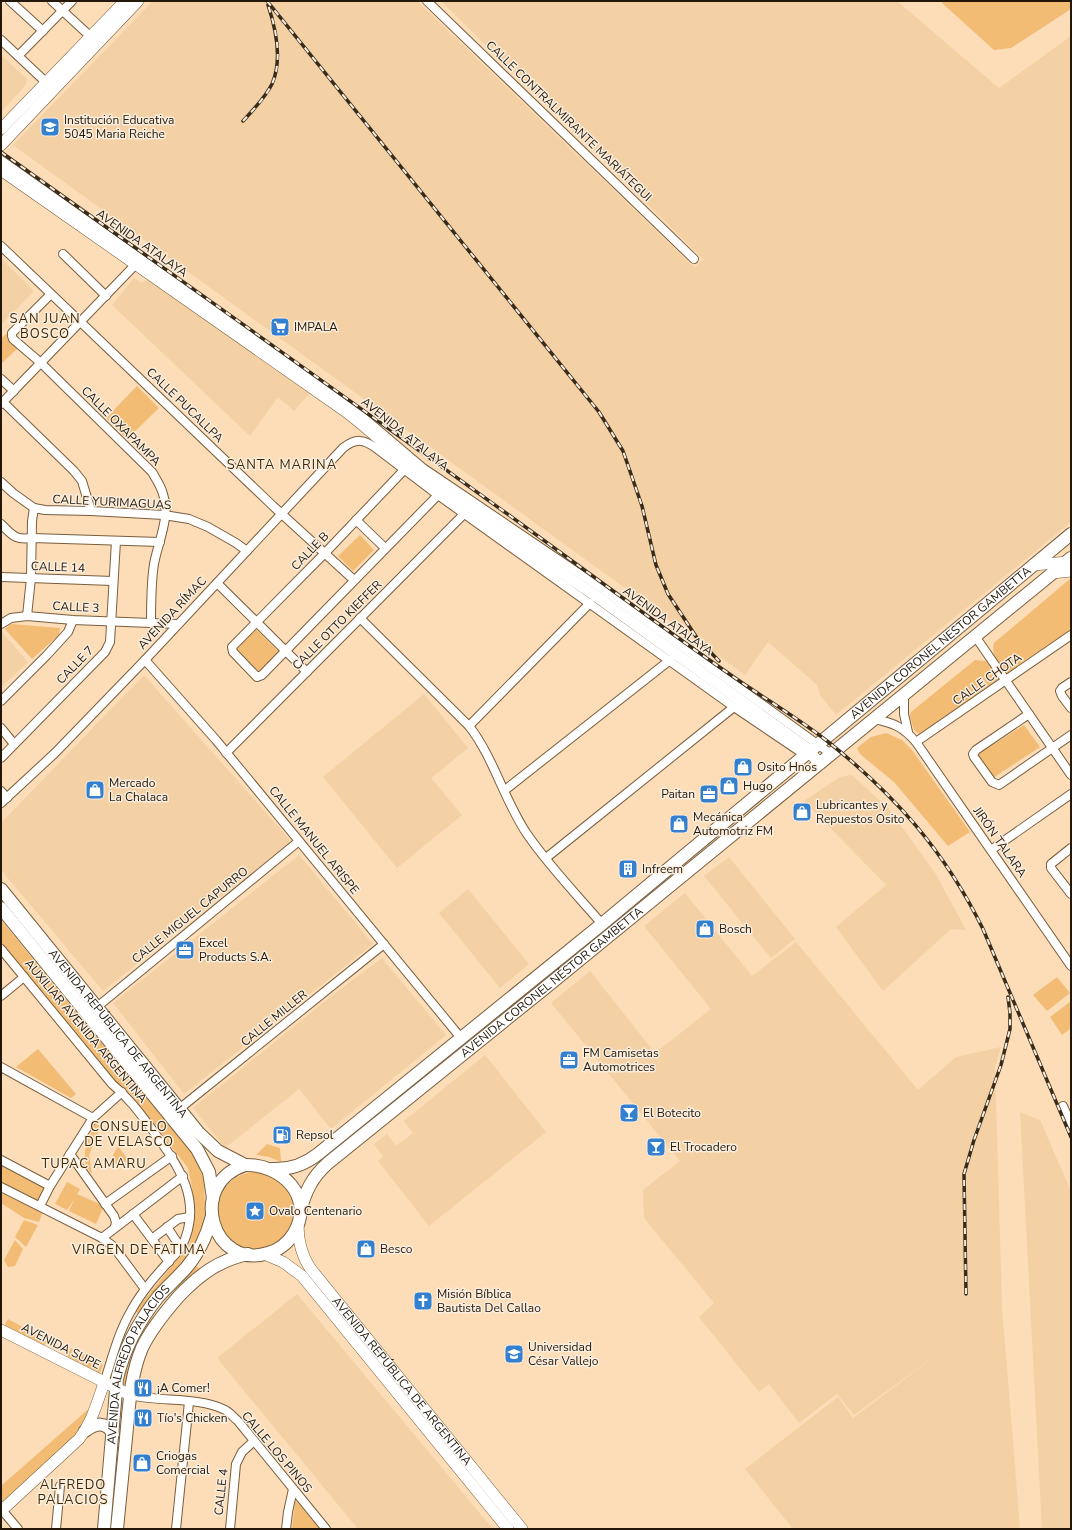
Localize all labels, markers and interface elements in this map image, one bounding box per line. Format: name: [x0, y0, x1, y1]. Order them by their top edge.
street label: CALLE CONTRALMIRANTE MARIÁTEGUI: [483, 37, 655, 205]
place label: Institución Educativa 5045 Maria Reiche: [64, 112, 174, 142]
school or university icon: Institución Educativa 5045 Maria Reiche: [39, 116, 61, 138]
street label: AVENIDA ATALAYA: [93, 205, 191, 281]
district label: SAN JUAN BOSCO: [9, 310, 81, 343]
supermarket icon: IMPALA: [269, 316, 291, 338]
place label: IMPALA: [294, 319, 338, 335]
street label: CALLE PUCALLPA: [143, 364, 227, 446]
street label: CALLE OXAPAMPA: [78, 383, 164, 469]
street label: AVENIDA ATALAYA: [358, 394, 452, 474]
district label: SANTA MARINA: [227, 456, 337, 474]
street label: CALLE YURIMAGUAS: [52, 491, 172, 513]
street label: CALLE B: [288, 528, 332, 574]
street label: CALLE 14: [31, 558, 85, 576]
street label: AVENIDA CORONEL NESTOR GAMBETTA: [846, 563, 1034, 723]
street label: AVENIDA RÍMAC: [134, 573, 210, 653]
street label: CALLE OTTO KIEFFER: [289, 577, 385, 673]
street label: AVENIDA ATALAYA: [620, 583, 717, 659]
street label: CALLE 3: [52, 598, 100, 616]
street label: CALLE 7: [53, 643, 97, 687]
street label: CALLE CHOTA: [949, 649, 1025, 709]
shop icon: Osito Hnos: [732, 756, 754, 778]
place label: Osito Hnos: [757, 759, 817, 775]
place label: Mercado La Chalaca: [109, 775, 168, 805]
shop icon: Hugo: [718, 775, 740, 797]
place label: Hugo: [743, 778, 773, 794]
shop icon: Mercado La Chalaca: [84, 779, 106, 801]
street label: CALLE MANUEL ARISPE: [265, 783, 363, 897]
office icon: Paitan: [698, 783, 720, 805]
place label: Paitan: [661, 786, 695, 802]
place label: Lubricantes y Repuestos Osito: [816, 797, 905, 827]
shop icon: Lubricantes y Repuestos Osito: [791, 801, 813, 823]
street label: JIRÓN TALARA: [969, 803, 1030, 881]
place label: Mecánica Automotriz FM: [693, 809, 773, 839]
shop icon: Mecánica Automotriz FM: [668, 813, 690, 835]
building icon: Infreem: [617, 858, 639, 880]
place label: Infreem: [642, 861, 683, 877]
street label: CALLE MIGUEL CAPURRO: [129, 863, 251, 967]
street label: AVENIDA CORONEL NÉSTOR GAMBETTA: [457, 903, 646, 1061]
shop icon: Bosch: [694, 918, 716, 940]
place label: Bosch: [719, 921, 752, 937]
place label: Excel Products S.A.: [199, 935, 272, 965]
office icon: Excel Products S.A.: [174, 939, 196, 961]
street label: AVENIDA REPÚBLICA DE ARGENTINA: [45, 946, 192, 1121]
street label: AUXILIAR AVENIDA ARGENTINA: [21, 956, 151, 1106]
street label: CALLE MILLER: [237, 986, 311, 1050]
place label: FM Camisetas Automotrices: [583, 1045, 659, 1075]
office icon: FM Camisetas Automotrices: [558, 1049, 580, 1071]
bar icon: El Botecito: [618, 1102, 640, 1124]
place label: El Botecito: [643, 1105, 701, 1121]
district label: CONSUELO DE VELASCO: [84, 1118, 174, 1151]
fuel station icon: Repsol: [271, 1124, 293, 1146]
place label: Repsol: [296, 1127, 334, 1143]
bar icon: El Trocadero: [645, 1136, 667, 1158]
place label: El Trocadero: [670, 1139, 737, 1155]
district label: TUPAC AMARU: [41, 1155, 147, 1173]
place icon: Ovalo Centenario: [244, 1200, 266, 1222]
place label: Ovalo Centenario: [269, 1203, 363, 1219]
shop icon: Besco: [355, 1238, 377, 1260]
district label: VIRGEN DE FATIMA: [71, 1241, 206, 1259]
place label: Besco: [380, 1241, 413, 1257]
street label: AVENIDA ALFREDO PALACIOS: [103, 1281, 173, 1445]
place label: Misión Bíblica Bautista Del Callao: [437, 1286, 541, 1316]
church icon: Misión Bíblica Bautista Del Callao: [412, 1290, 434, 1312]
street label: AVENIDA REPÚBLICA DE ARGENTINA: [328, 1293, 475, 1469]
street label: AVENIDA SUPE: [19, 1319, 103, 1373]
place label: Universidad César Vallejo: [528, 1339, 599, 1369]
school or university icon: Universidad César Vallejo: [503, 1343, 525, 1365]
restaurant icon: ¡A Comer!: [132, 1377, 154, 1399]
place label: ¡A Comer!: [157, 1380, 210, 1396]
restaurant icon: Tío's Chicken: [132, 1407, 154, 1429]
street label: CALLE LOS PINOS: [238, 1408, 316, 1496]
place label: Tío's Chicken: [157, 1410, 227, 1426]
place label: Criogas Comercial: [156, 1448, 210, 1478]
shop icon: Criogas Comercial: [131, 1452, 153, 1474]
street label: CALLE 4: [211, 1468, 231, 1516]
district label: ALFREDO PALACIOS: [38, 1476, 108, 1509]

